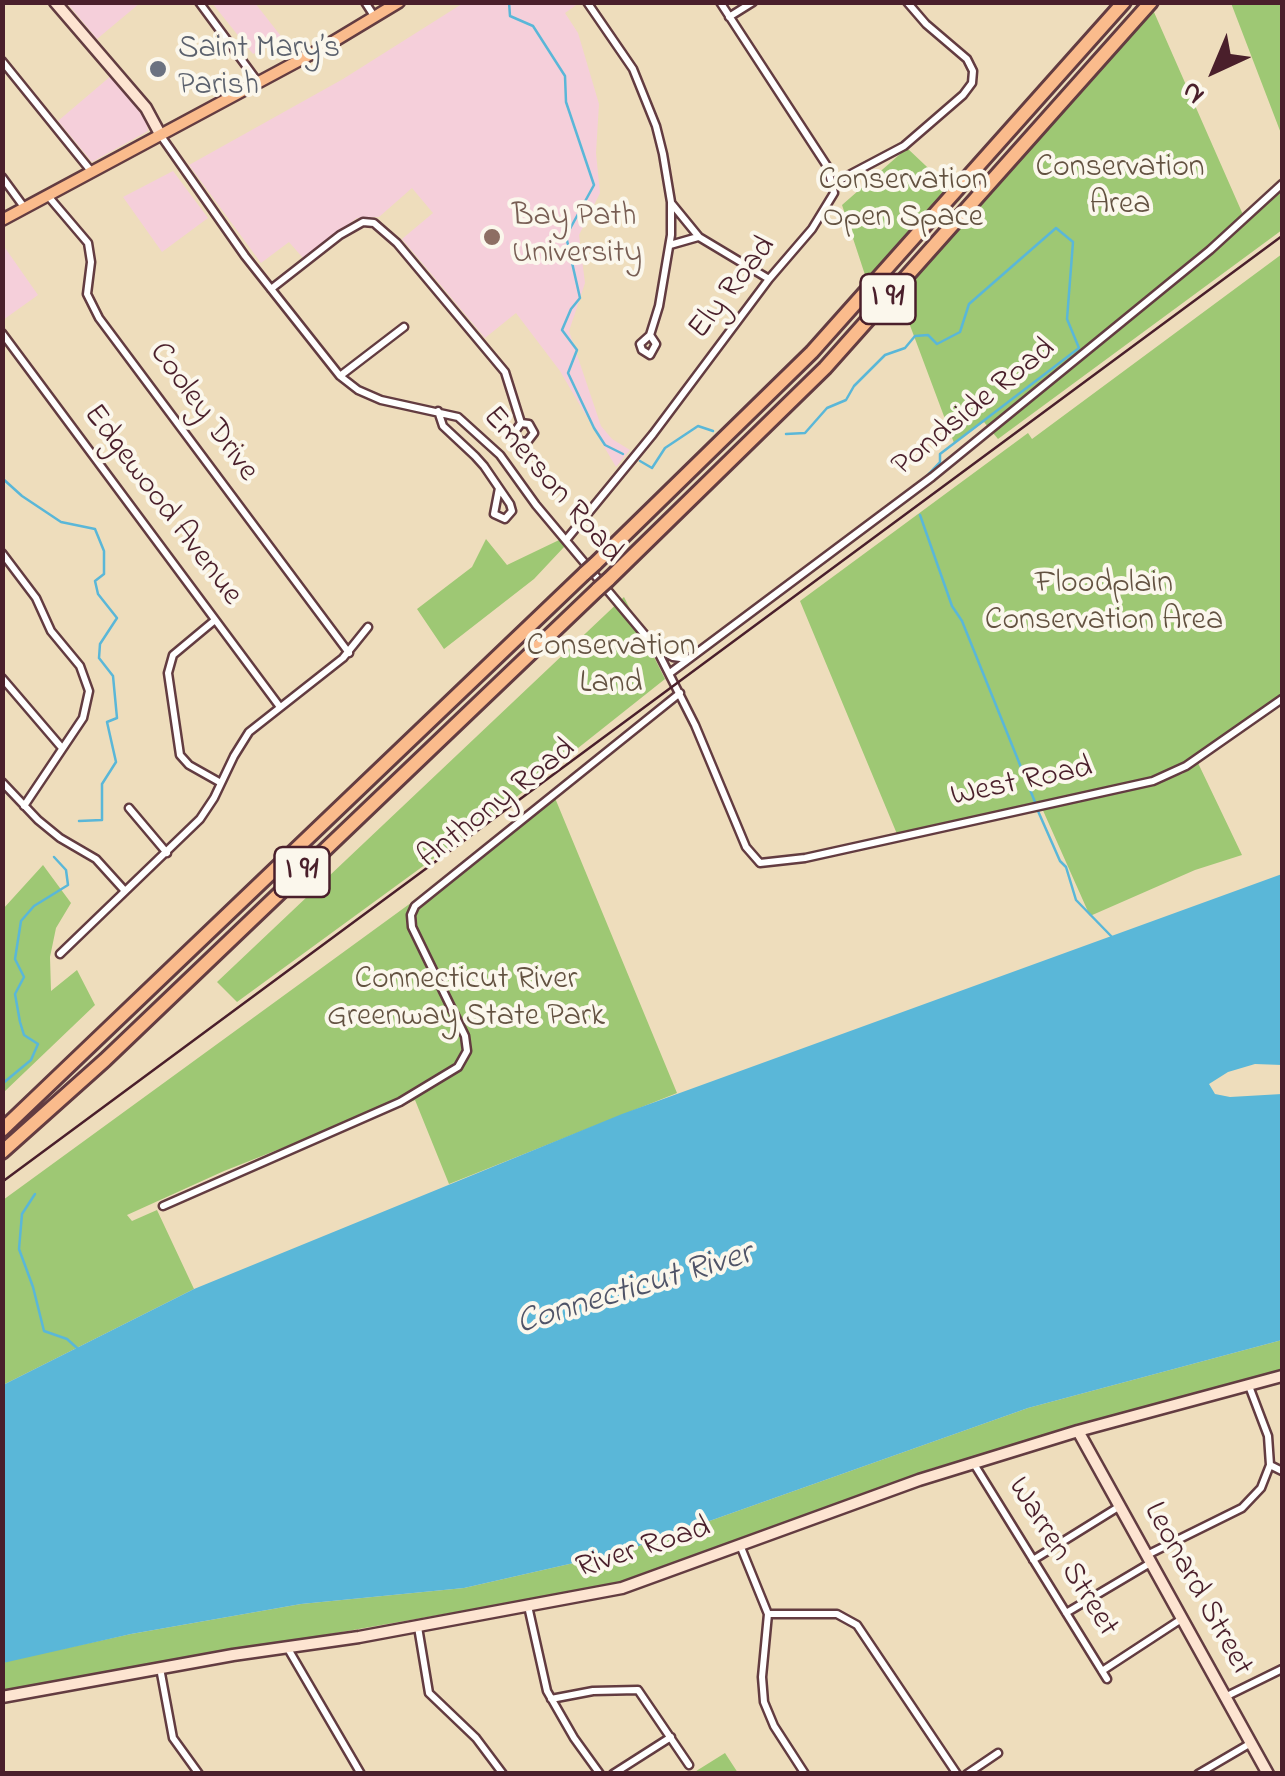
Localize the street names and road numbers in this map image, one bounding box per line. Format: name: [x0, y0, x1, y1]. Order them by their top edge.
street label: Ely Road: [682, 230, 786, 348]
road number: I 91: [860, 274, 916, 324]
street label: Pondside Road: [886, 331, 1064, 487]
street label: Cooley Drive: [139, 336, 265, 490]
street label: Edgewood Avenue: [73, 398, 249, 614]
street label: Emerson Road: [473, 400, 629, 572]
street label: Anthony Road: [412, 732, 584, 878]
street label: West Road: [948, 750, 1096, 818]
road number: I 91: [274, 847, 330, 897]
street label: Warren Street: [997, 1471, 1125, 1645]
street label: Leonard Street: [1133, 1497, 1259, 1683]
street label: River Road: [572, 1510, 716, 1590]

